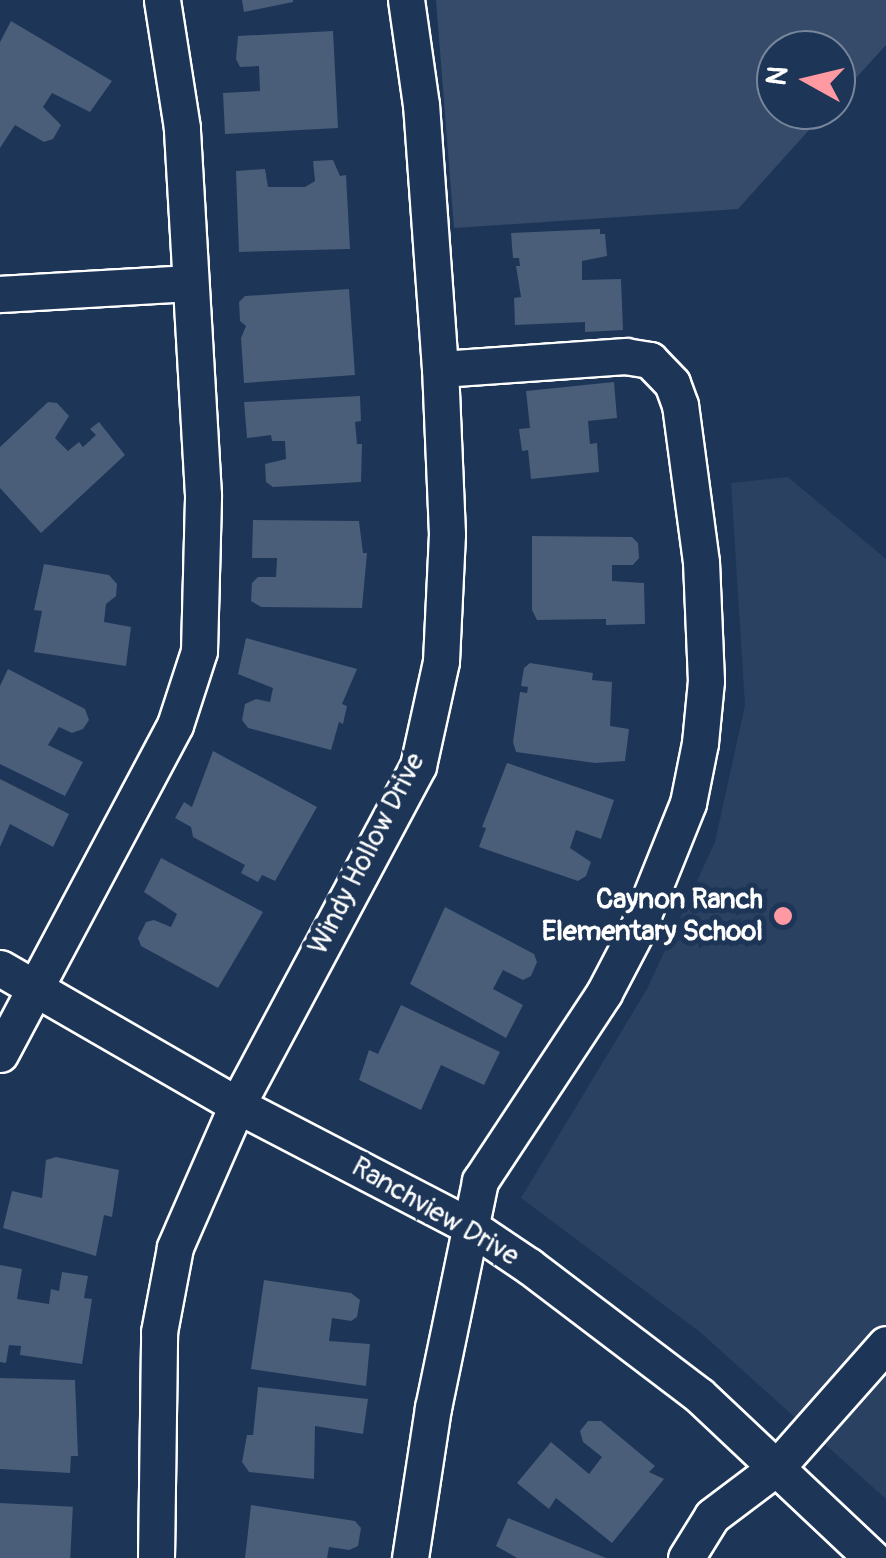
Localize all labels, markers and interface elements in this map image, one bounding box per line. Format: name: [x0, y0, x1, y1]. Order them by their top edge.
north arrow: [756, 30, 856, 130]
text: N: [759, 64, 796, 88]
street label: Windy Hollow Drive: [302, 748, 432, 960]
place label: Caynon Ranch Elementary School: [542, 883, 763, 949]
marker: Caynon Ranch Elementary School: [772, 905, 794, 927]
street label: Ranchview Drive: [345, 1151, 525, 1273]

